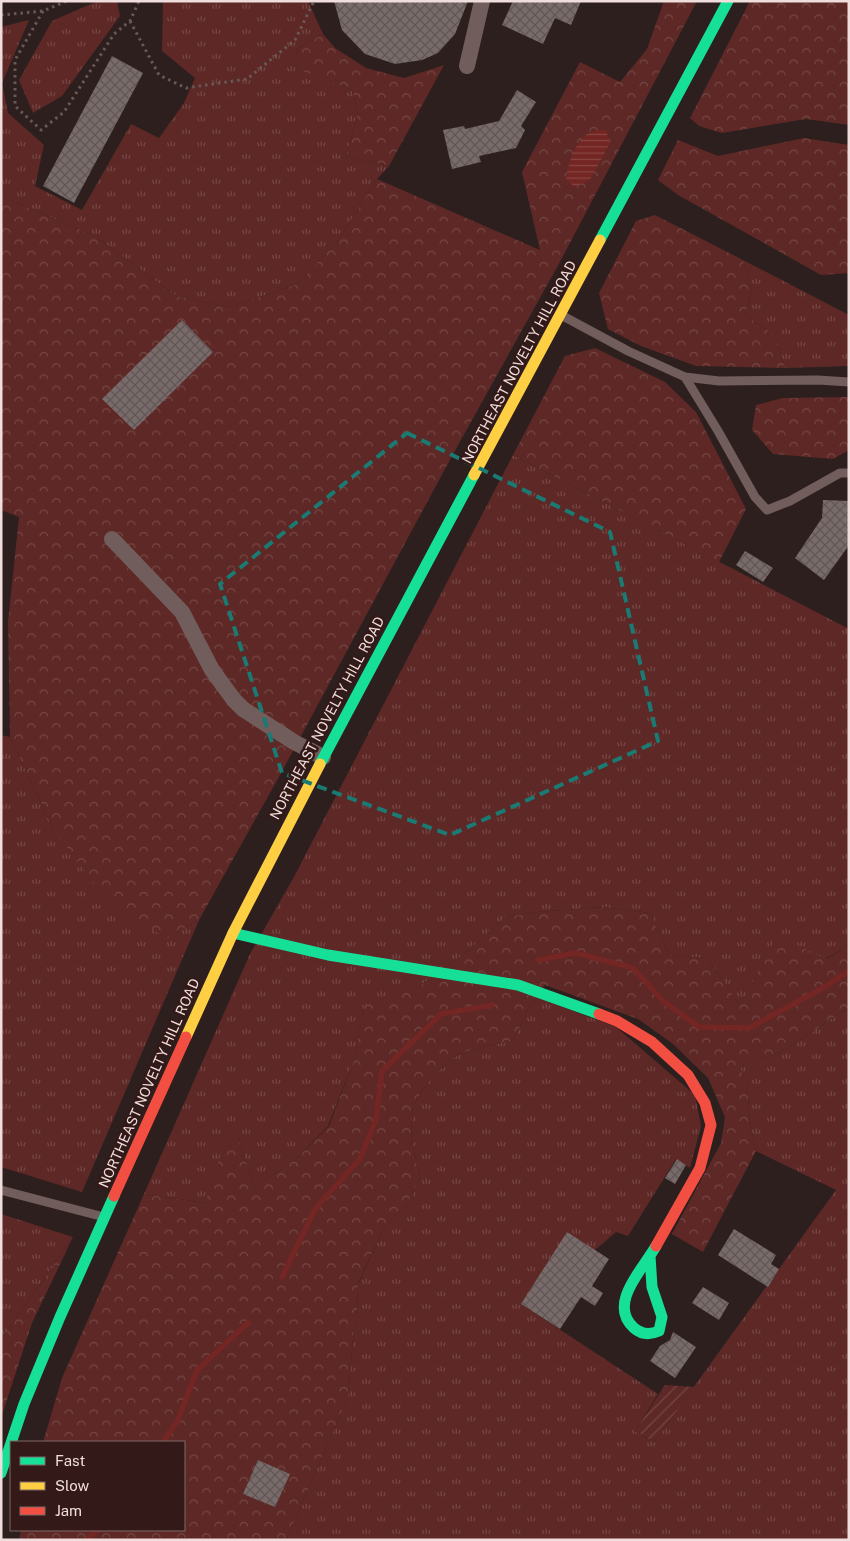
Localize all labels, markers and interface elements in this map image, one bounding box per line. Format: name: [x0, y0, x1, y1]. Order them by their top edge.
street label: NORTHEAST NOVELTY HILL ROAD: [458, 258, 580, 466]
street label: NORTHEAST NOVELTY HILL ROAD: [266, 614, 388, 822]
street label: NORTHEAST NOVELTY HILL ROAD: [95, 976, 203, 1190]
legend: [10, 1441, 185, 1531]
text: Fast: [55, 1452, 85, 1469]
text: Slow: [55, 1477, 90, 1494]
text: Jam: [55, 1502, 82, 1519]

